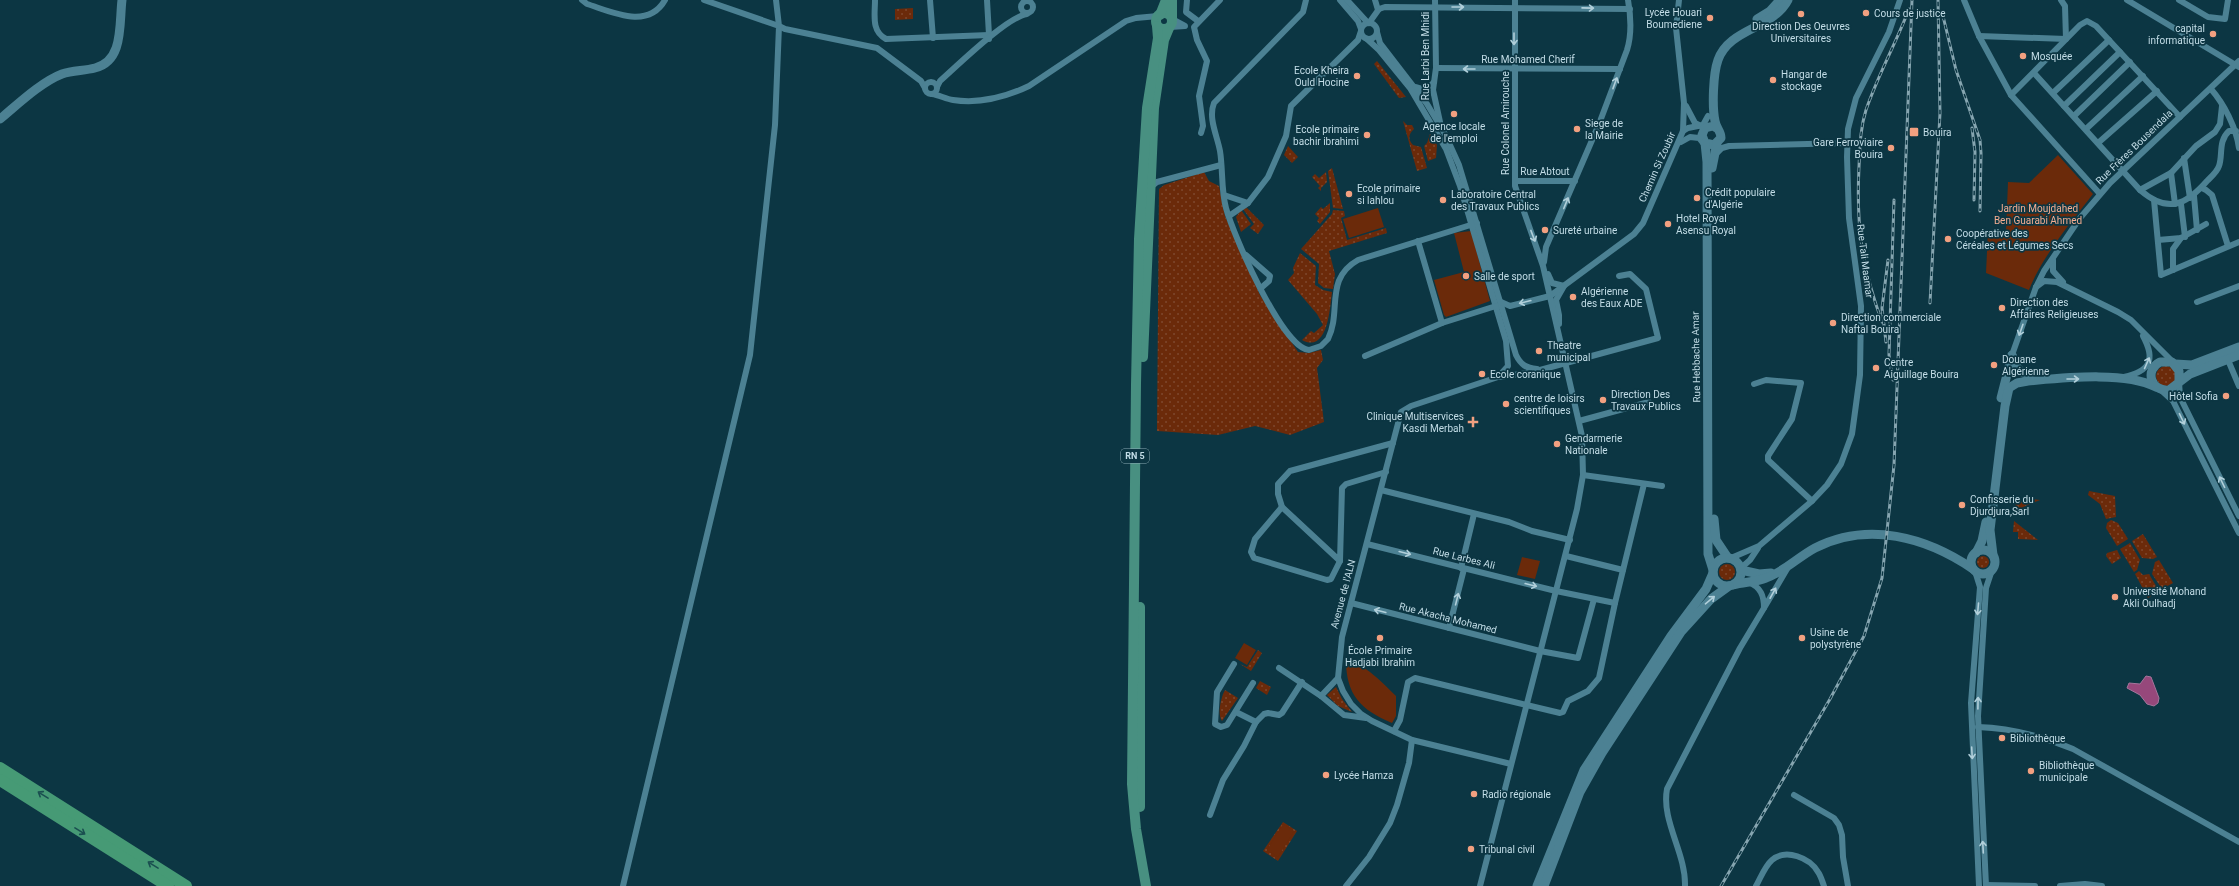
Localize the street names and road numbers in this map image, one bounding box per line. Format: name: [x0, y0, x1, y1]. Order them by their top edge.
street label: Rue Larbi Ben Mhidi: [1420, 12, 1431, 100]
street label: Rue Mohamed Cherif: [1481, 54, 1575, 65]
street label: Rue Colonel Amirouche: [1500, 71, 1511, 175]
street label: Rue Frères Bousendala: [2093, 108, 2175, 186]
street label: Chemin Si Zoubir: [1637, 130, 1678, 204]
street label: Rue Abtout: [1520, 166, 1570, 177]
street label: Rue Tali Maamar: [1855, 223, 1875, 299]
street label: Rue Hebbache Amar: [1690, 311, 1702, 403]
road number: RN 5: [1121, 449, 1149, 463]
street label: Rue Larbes Ali: [1432, 545, 1496, 571]
street label: Avenue de l'ALN: [1328, 558, 1358, 630]
street label: Rue Akacha Mohamed: [1398, 601, 1498, 635]

